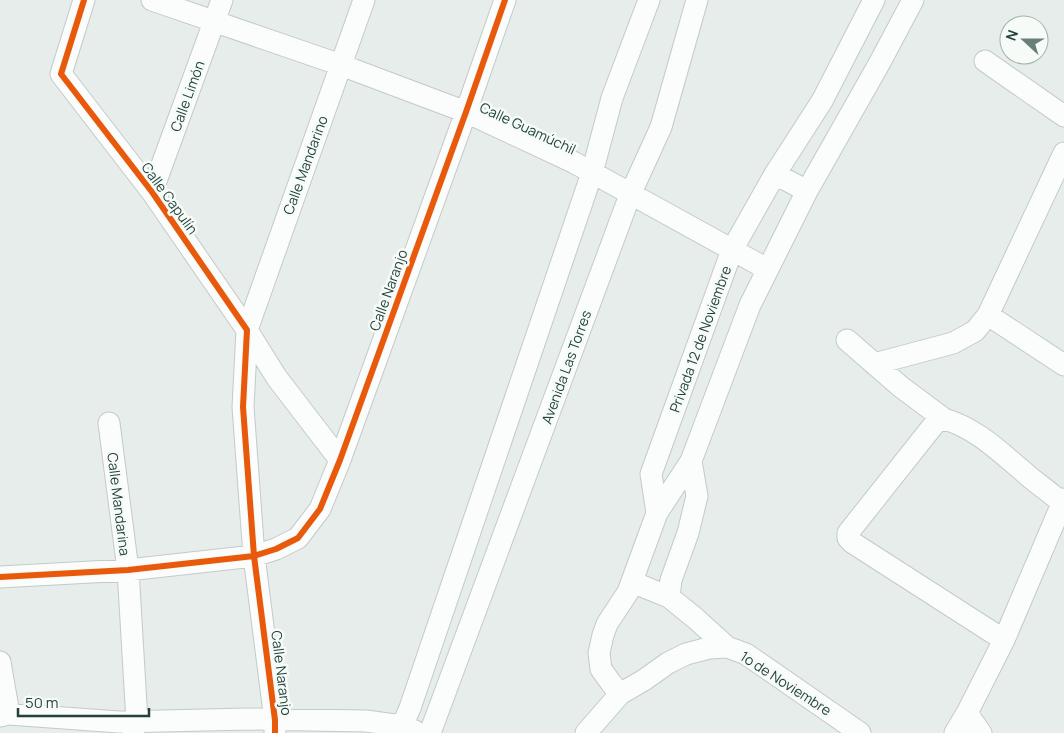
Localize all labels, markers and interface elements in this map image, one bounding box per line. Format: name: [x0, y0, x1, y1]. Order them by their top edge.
north arrow: [999, 15, 1049, 65]
text: N: [1001, 27, 1022, 43]
street label: Calle Limón: [165, 58, 209, 134]
street label: Calle Guamúchil: [477, 97, 579, 159]
street label: Calle Mandarino: [278, 113, 332, 217]
street label: Calle Capulín: [137, 158, 203, 238]
street label: Calle Naranjo: [364, 247, 412, 333]
street label: Privada 12 de Noviembre: [665, 263, 735, 415]
street label: Avenida Las Torres: [537, 308, 595, 426]
street label: Calle Mandarina: [103, 451, 135, 557]
street label: Calle Naranjo: [267, 629, 297, 717]
street label: 1o de Noviembre: [737, 646, 835, 720]
scale bar: [18, 686, 149, 718]
text: 50 m: [25, 692, 59, 713]

